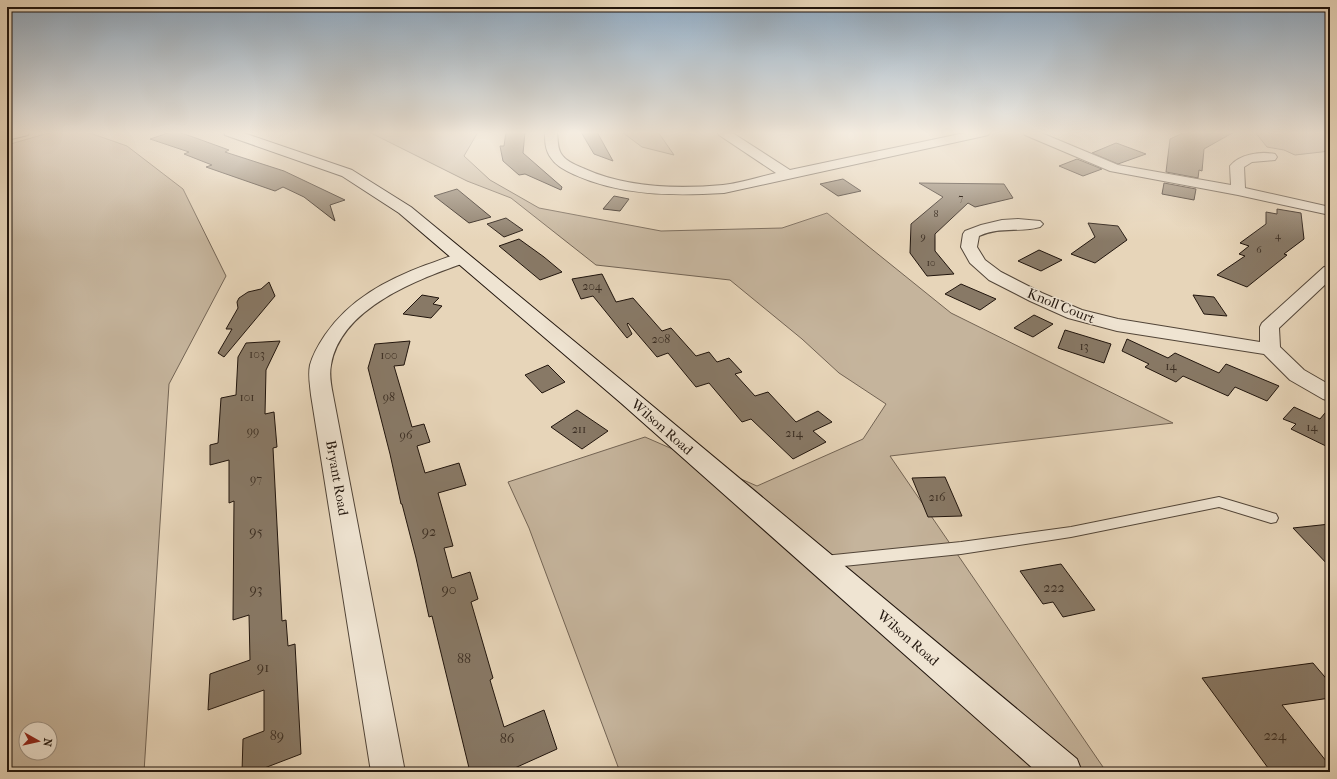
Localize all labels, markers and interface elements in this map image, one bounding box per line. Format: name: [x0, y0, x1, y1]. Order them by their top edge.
house number: 7: [959, 192, 964, 204]
house number: 8: [933, 208, 939, 220]
house number: 4: [1275, 230, 1282, 242]
house number: 9: [920, 231, 926, 243]
house number: 6: [1256, 244, 1262, 256]
house number: 10: [926, 257, 936, 269]
house number: 204: [582, 279, 603, 293]
street label: Knoll Court: [1025, 285, 1097, 327]
house number: 208: [652, 332, 670, 346]
house number: 13: [1079, 339, 1089, 353]
house number: 103: [249, 347, 265, 361]
house number: 100: [380, 348, 398, 362]
house number: 14: [1165, 359, 1178, 373]
house number: 101: [239, 390, 255, 404]
house number: 98: [383, 390, 395, 404]
street label: Wilson Road: [627, 395, 697, 459]
house number: 14: [1306, 420, 1319, 434]
house number: 211: [572, 422, 586, 436]
house number: 99: [247, 424, 259, 438]
house number: 214: [785, 426, 804, 440]
house number: 96: [400, 428, 413, 442]
street label: Bryant Road: [322, 439, 352, 517]
house number: 97: [250, 472, 262, 486]
house number: 216: [929, 490, 946, 504]
house number: 95: [249, 523, 263, 540]
house number: 92: [422, 523, 436, 540]
house number: 222: [1043, 579, 1065, 596]
house number: 93: [249, 581, 263, 598]
house number: 90: [441, 581, 457, 598]
street label: Wilson Road: [873, 606, 943, 670]
house number: 88: [457, 650, 471, 667]
house number: 91: [257, 659, 269, 676]
north arrow: [18, 721, 58, 761]
house number: 89: [270, 727, 284, 744]
house number: 224: [1264, 727, 1287, 744]
house number: 86: [500, 730, 515, 747]
text: N: [40, 737, 54, 748]

